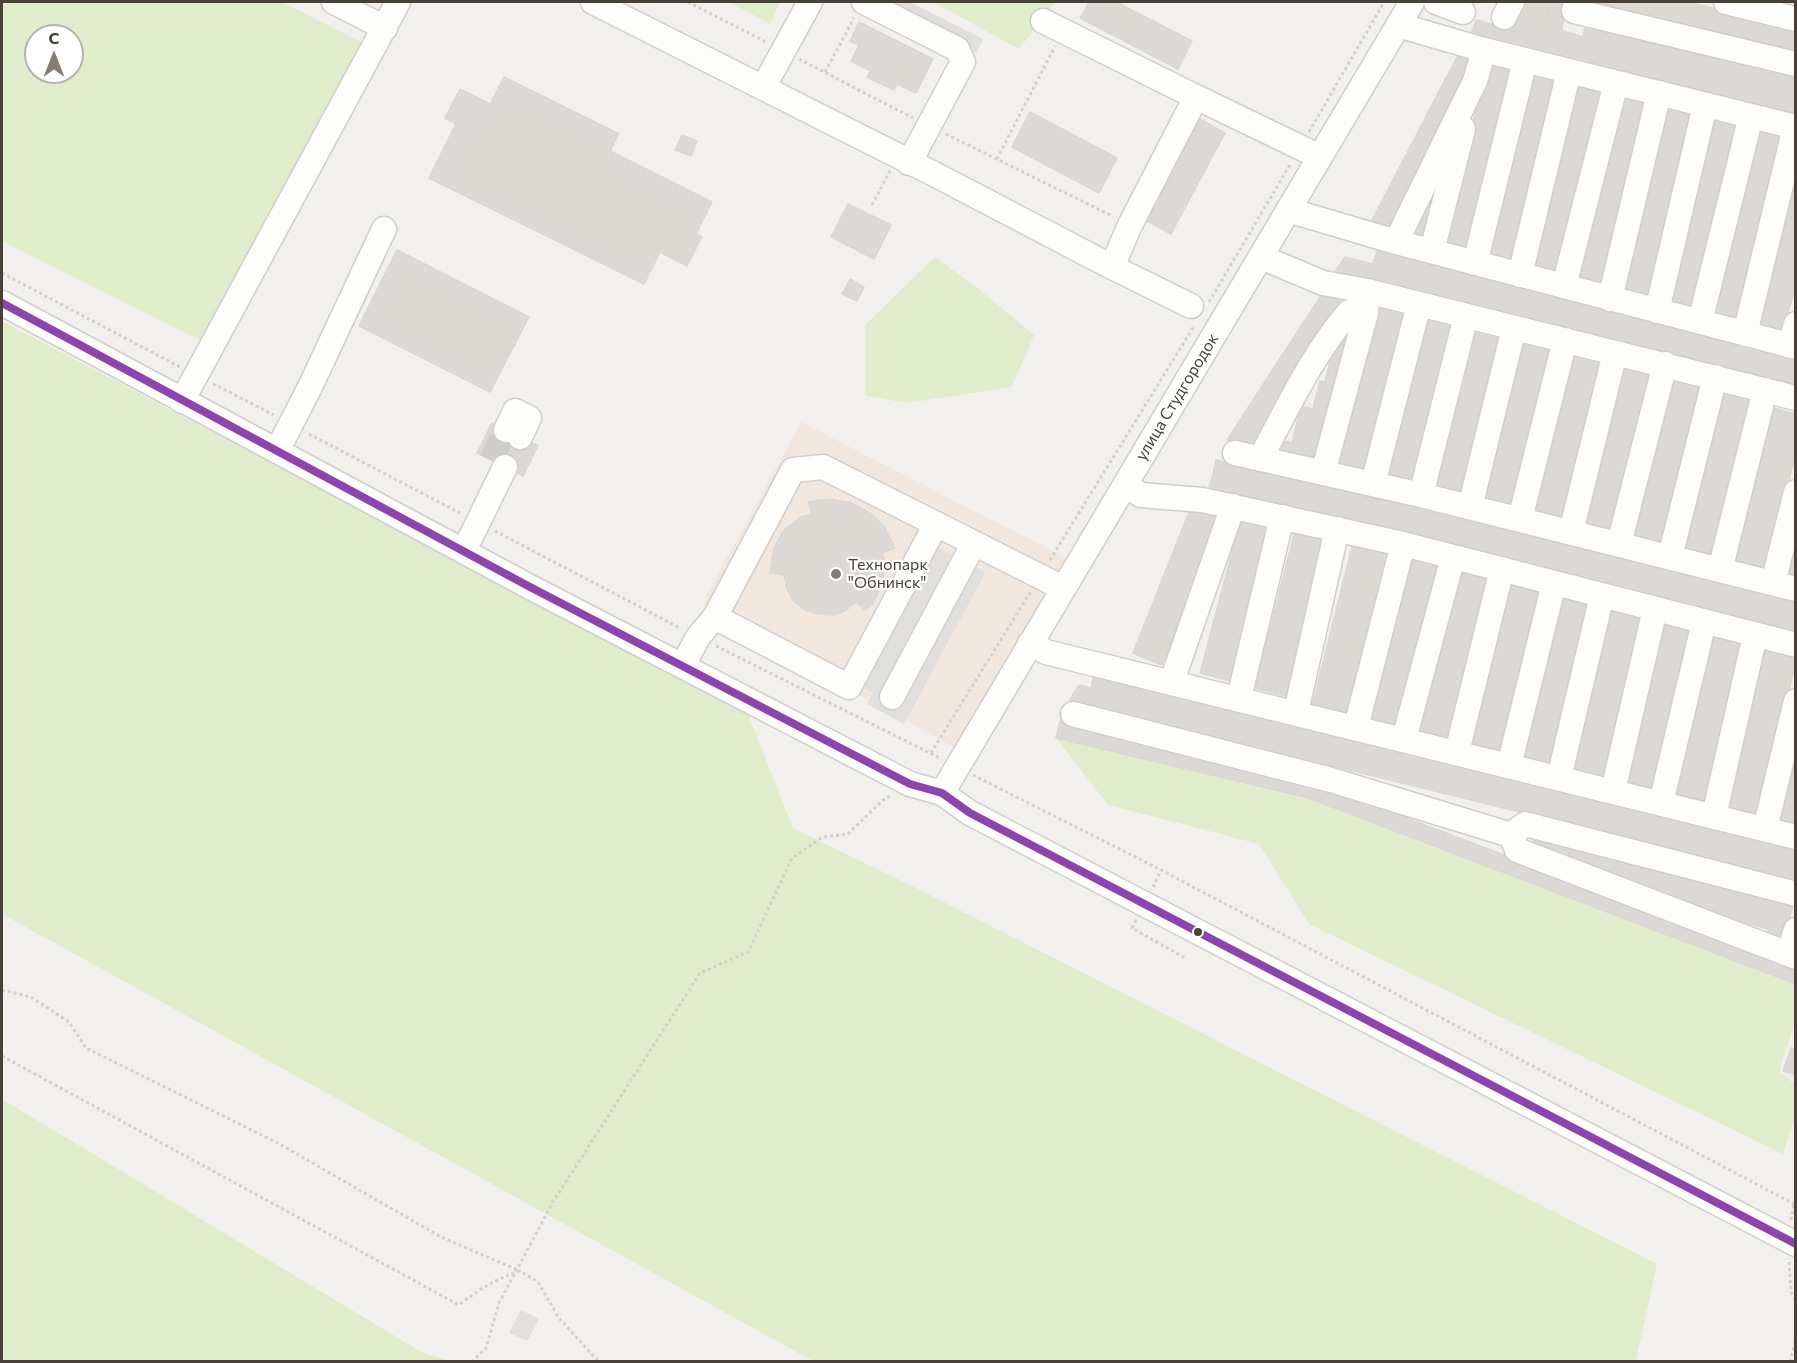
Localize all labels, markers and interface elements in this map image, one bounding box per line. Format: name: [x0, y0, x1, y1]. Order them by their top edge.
north arrow: [24, 24, 84, 84]
text: С: [49, 28, 59, 47]
street label: улица Студгородок: [1131, 330, 1223, 464]
place label: Технопарк "Обнинск": [848, 555, 928, 593]
marker: Технопарк "Обнинск": [829, 567, 843, 581]
unlabelled marker: [1192, 926, 1204, 938]

